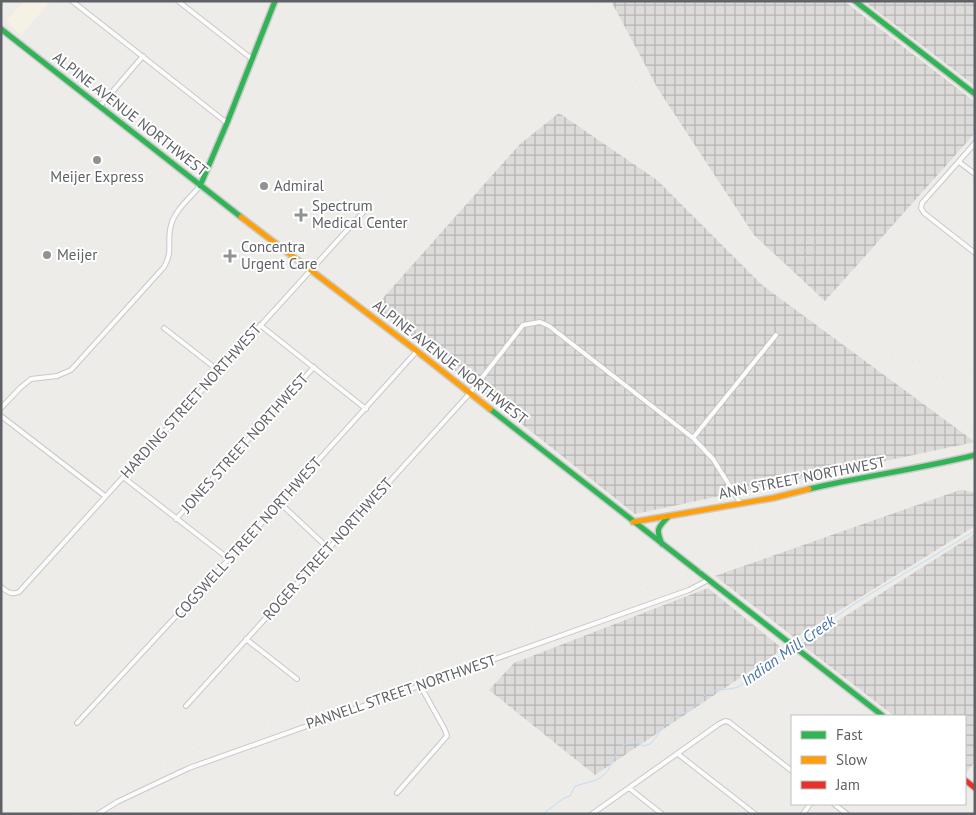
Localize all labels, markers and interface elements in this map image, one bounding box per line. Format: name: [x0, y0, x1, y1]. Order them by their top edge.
street label: ALPINE AVENUE NORTHWEST: [49, 47, 212, 180]
marker: Meijer Express: [91, 154, 103, 166]
place label: Meijer Express: [50, 167, 144, 186]
place label: Admiral: [274, 176, 325, 195]
marker: Admiral: [258, 180, 270, 192]
place label: Spectrum Medical Center: [312, 196, 408, 232]
marker: Spectrum Medical Center: [294, 208, 308, 222]
place label: Concentra Urgent Care: [241, 237, 317, 273]
place label: Meijer: [57, 245, 97, 264]
marker: Meijer: [41, 249, 53, 261]
marker: Concentra Urgent Care: [223, 249, 237, 263]
street label: ALPINE AVENUE NORTHWEST: [369, 295, 532, 428]
street label: HARDING STREET NORTHWEST: [116, 319, 266, 482]
street label: JONES STREET NORTHWEST: [176, 368, 313, 517]
street label: COGSWELL STREET NORTHWEST: [170, 452, 326, 623]
street label: ANN STREET NORTHWEST: [717, 452, 888, 503]
street label: ROGER STREET NORTHWEST: [259, 473, 397, 624]
water label: Indian Mill Creek: [737, 610, 839, 690]
street label: PANNELL STREET NORTHWEST: [303, 650, 499, 733]
legend: [791, 715, 966, 805]
text: Fast: [836, 725, 863, 744]
text: Slow: [836, 750, 867, 769]
text: Jam: [835, 775, 860, 794]

